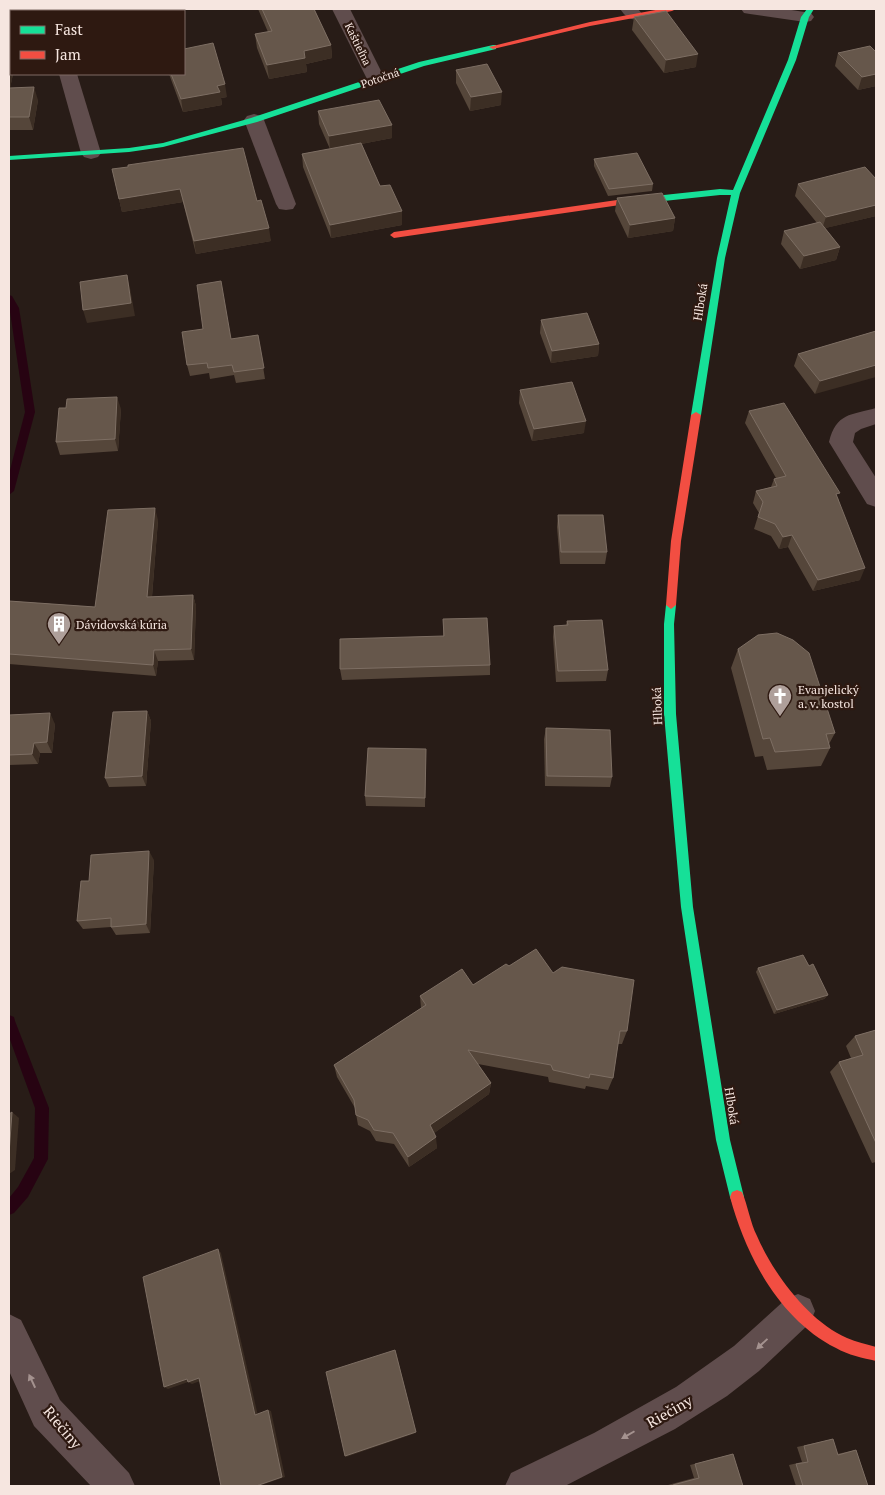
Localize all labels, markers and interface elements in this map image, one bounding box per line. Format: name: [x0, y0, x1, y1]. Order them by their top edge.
legend: [10, 10, 185, 75]
text: Fast: [55, 19, 83, 39]
street label: Kaštieľna: [342, 20, 375, 68]
text: Jam: [55, 44, 81, 64]
street label: Potočná: [359, 65, 401, 91]
street label: Hlboká: [690, 282, 710, 322]
building icon: Dávidovská kúria: [46, 611, 72, 645]
place label: Dávidovská kúria: [76, 617, 167, 632]
place label: Evanjelický a. v. kostol: [798, 682, 860, 711]
church icon: Evanjelický a. v. kostol: [767, 683, 793, 717]
street label: Hlboká: [649, 687, 665, 725]
street label: Hlboká: [722, 1086, 742, 1126]
one-way arrow: [756, 1338, 768, 1350]
one-way arrow: [28, 1374, 36, 1388]
street label: Riečiny: [643, 1390, 696, 1432]
street label: Riečiny: [39, 1402, 87, 1453]
one-way arrow: [621, 1430, 634, 1439]

